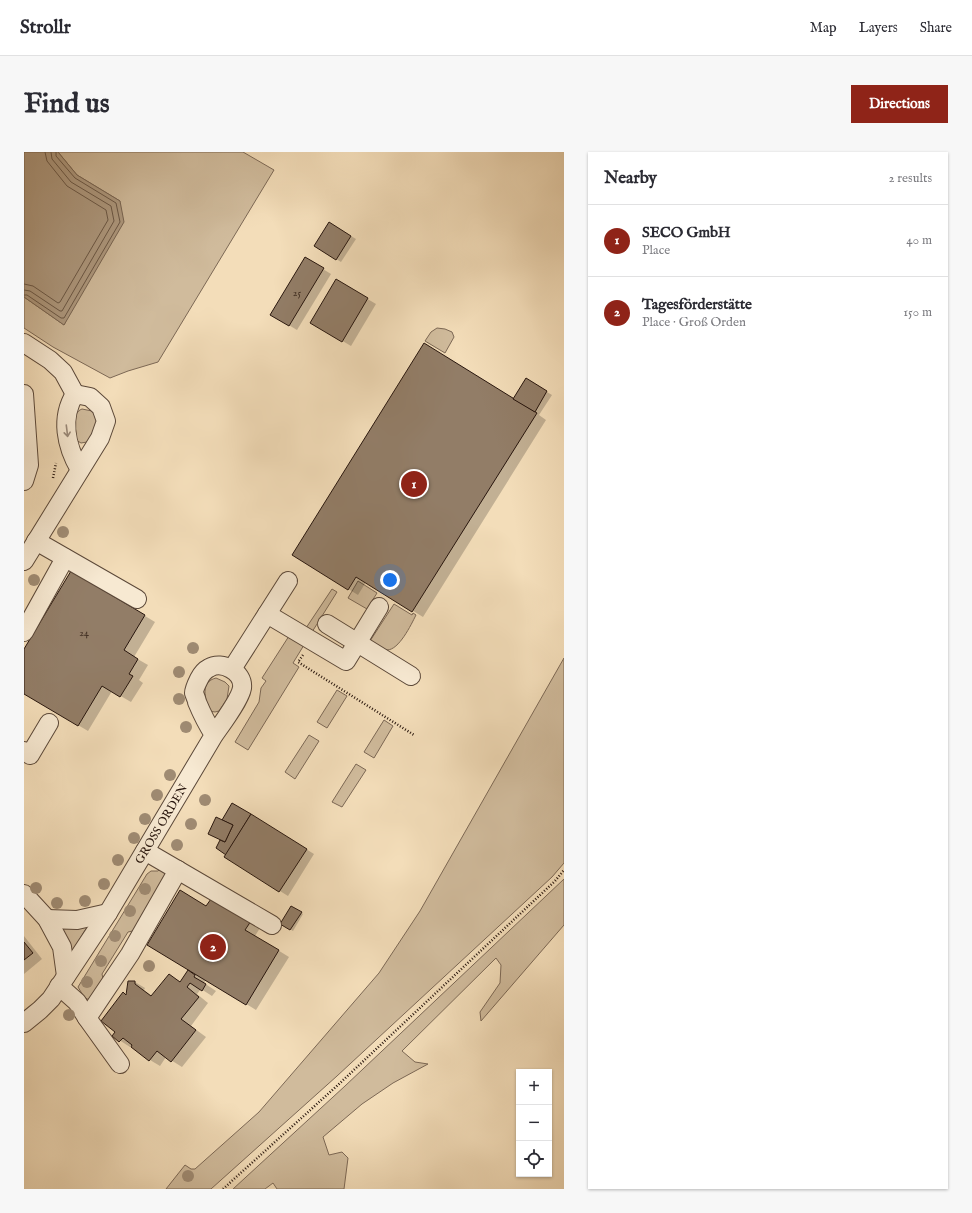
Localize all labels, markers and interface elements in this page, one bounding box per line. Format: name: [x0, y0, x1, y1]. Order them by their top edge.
text: Strollr: [20, 16, 71, 40]
text: Map: [810, 19, 837, 37]
text: Layers: [859, 19, 898, 37]
text: Share: [920, 19, 952, 37]
button: Directions: [851, 85, 948, 123]
text: Find us: [24, 87, 110, 122]
text: Nearby: [604, 168, 657, 189]
text: 2 results: [888, 170, 932, 187]
text: SECO GmbH: [642, 223, 731, 242]
text: 1: [615, 232, 619, 249]
text: 40 m: [906, 232, 932, 249]
text: Place: [642, 242, 670, 259]
house number: 25: [293, 287, 302, 300]
text: Tagesförderstätte: [642, 295, 752, 314]
text: 2: [614, 304, 620, 321]
text: 150 m: [903, 304, 932, 321]
text: Place · Groß Orden: [642, 314, 746, 331]
one-way arrow: [63, 424, 70, 437]
pin: 1: [401, 469, 427, 499]
your location: [380, 570, 400, 590]
house number: 24: [79, 627, 89, 640]
street label: GROSS ORDEN: [132, 781, 191, 867]
pin: 2: [200, 932, 226, 962]
map controls: [516, 1069, 552, 1177]
button: +: [516, 1069, 552, 1105]
button: −: [516, 1105, 552, 1141]
button: locate: [516, 1141, 552, 1177]

